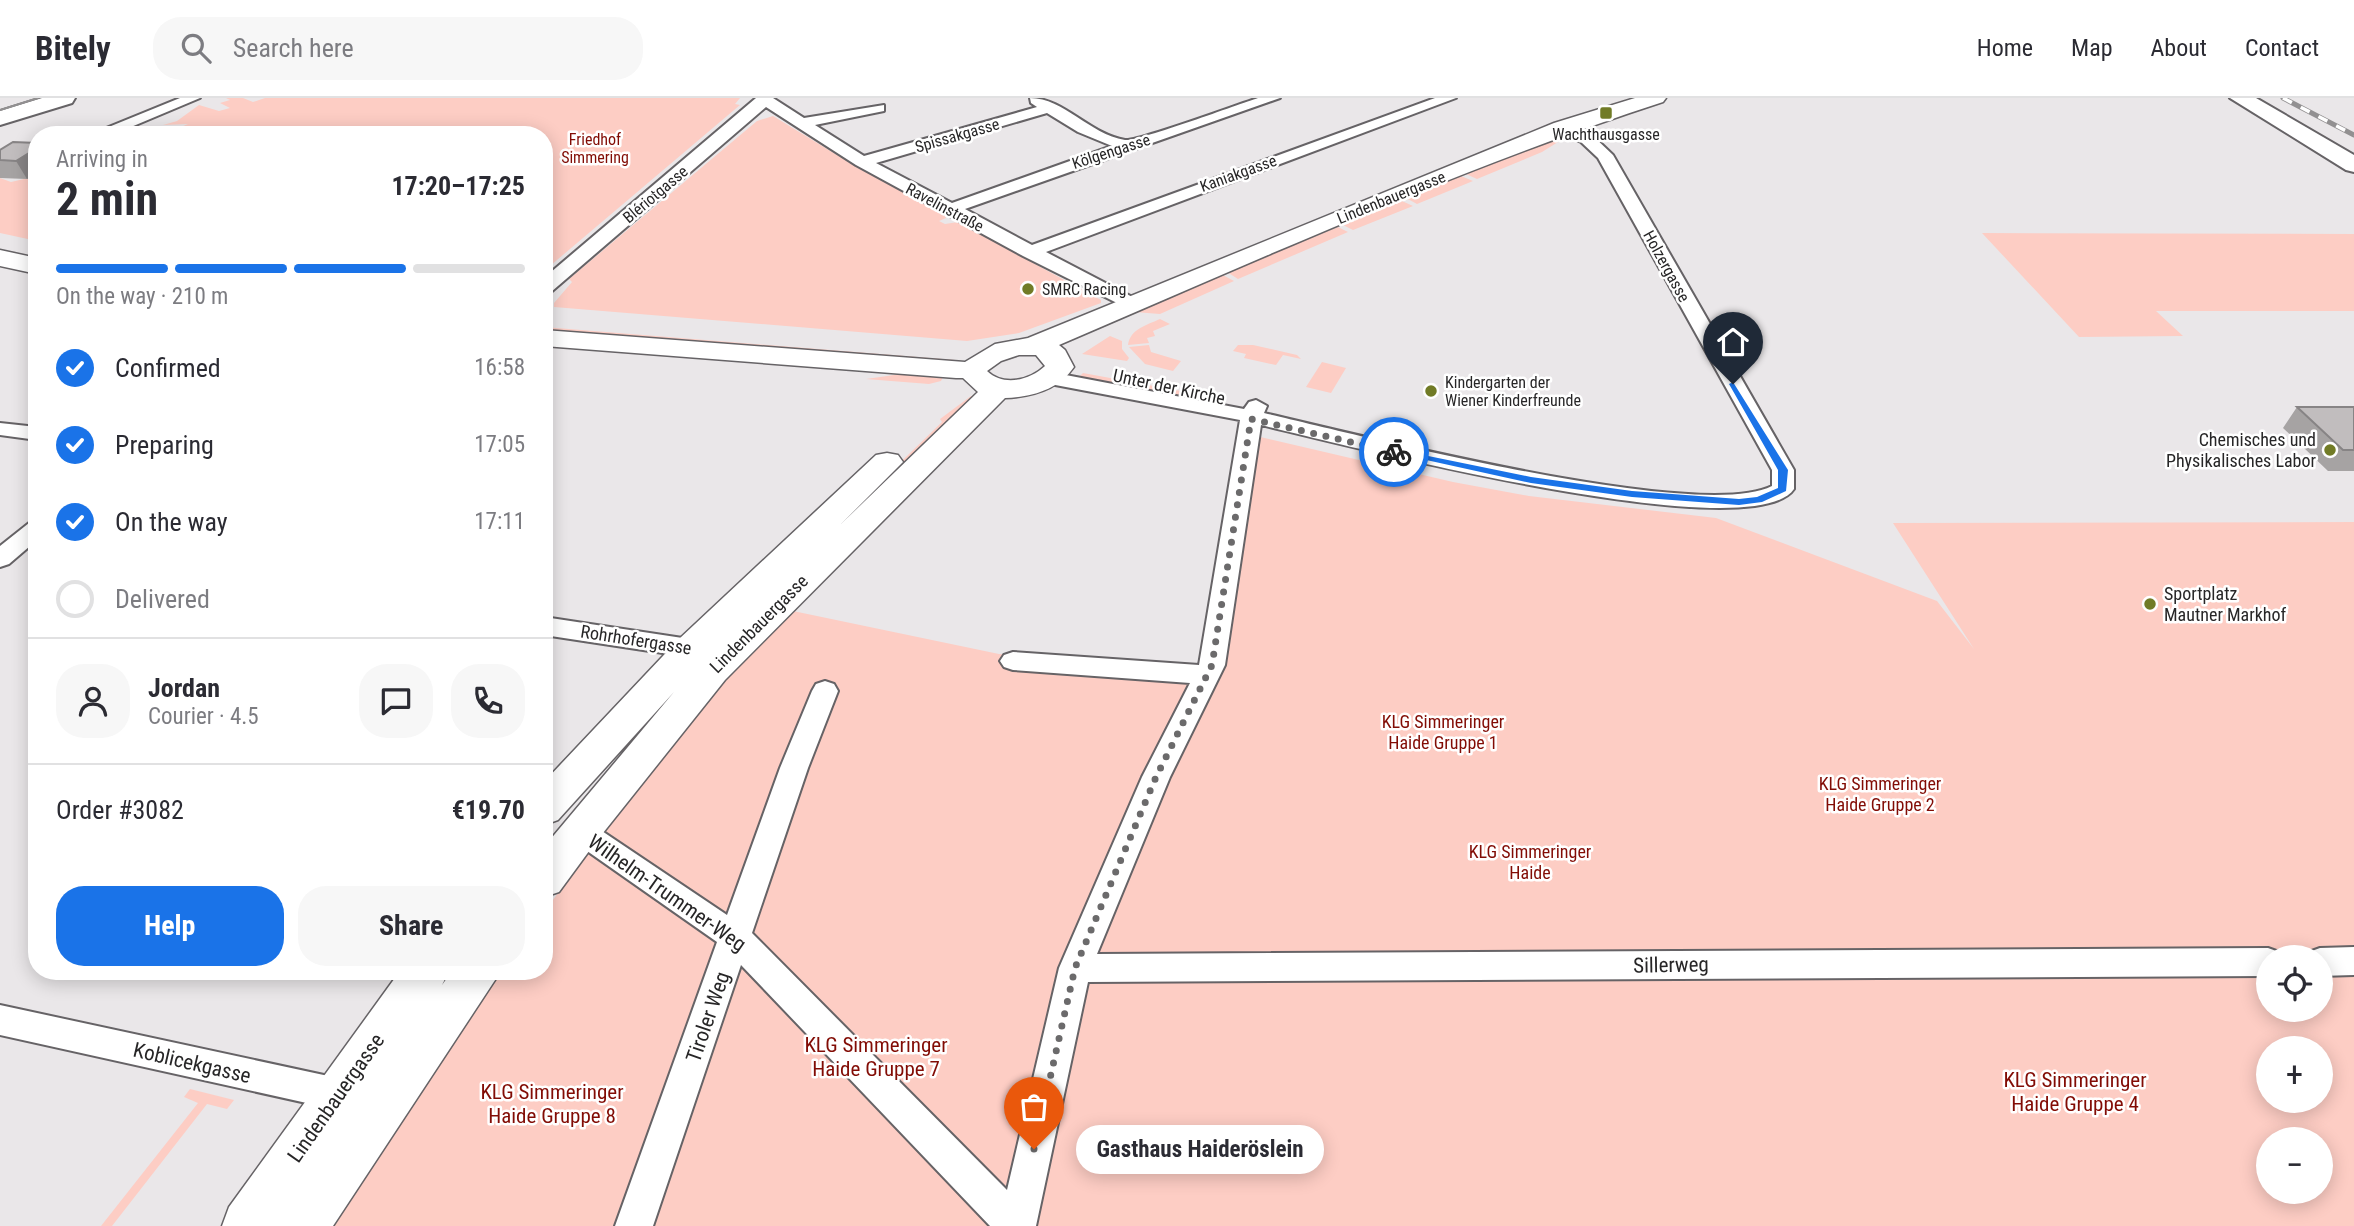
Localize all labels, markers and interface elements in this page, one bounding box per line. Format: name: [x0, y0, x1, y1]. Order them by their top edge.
search box: [153, 17, 643, 80]
text: Bitely: [35, 29, 111, 68]
icon: search: [177, 29, 215, 67]
text: Search here: [233, 33, 354, 63]
text: Home: [1977, 34, 2033, 62]
text: Map: [2071, 34, 2113, 62]
text: About: [2151, 34, 2207, 62]
text: Contact: [2245, 34, 2319, 62]
marker: Wachthausgasse: [1598, 105, 1614, 121]
street label: Spissakgasse: [913, 114, 1001, 157]
place label: Wachthausgasse: [1552, 125, 1660, 144]
park label: Friedhof Simmering: [561, 130, 629, 167]
street label: Kölgengasse: [1070, 130, 1153, 173]
text: Arriving in: [56, 146, 148, 173]
street label: Kaniakgasse: [1197, 151, 1279, 196]
street label: Blériotgasse: [619, 162, 692, 227]
street label: Lindenbauergasse: [1334, 167, 1448, 228]
text: 17:20–17:25: [391, 171, 525, 201]
text: 2 min: [56, 172, 158, 226]
street label: Ravelinstraße: [903, 179, 987, 236]
street label: Holzergasse: [1639, 227, 1694, 305]
place label: SMRC Racing: [1042, 280, 1126, 299]
marker: SMRC Racing: [1020, 281, 1036, 297]
text: On the way · 210 m: [56, 283, 228, 310]
pin: [1703, 312, 1763, 384]
icon: home: [1714, 323, 1752, 361]
icon: check: [56, 349, 94, 387]
text: Confirmed: [115, 353, 221, 383]
text: 16:58: [474, 354, 525, 381]
street label: Unter der Kirche: [1111, 364, 1227, 409]
place label: Kindergarten der Wiener Kinderfreunde: [1445, 373, 1581, 410]
marker: Kindergarten der Wiener Kinderfreunde: [1423, 383, 1439, 399]
courier: [1359, 417, 1429, 487]
icon: check: [56, 426, 94, 464]
place label: Chemisches und Physikalisches Labor: [2166, 429, 2317, 471]
text: Preparing: [115, 430, 214, 460]
text: 17:05: [474, 431, 525, 458]
icon: bike: [1375, 433, 1413, 471]
marker: Chemisches und Physikalisches Labor: [2322, 442, 2338, 458]
icon: check: [56, 503, 94, 541]
text: On the way: [115, 507, 228, 537]
text: 17:11: [474, 508, 525, 535]
street label: Lindenbauergasse: [705, 570, 812, 677]
place label: Sportplatz Mautner Markhof: [2164, 583, 2287, 625]
text: Delivered: [115, 584, 210, 614]
marker: Sportplatz Mautner Markhof: [2142, 596, 2158, 612]
street label: Rohrhofergasse: [579, 620, 693, 659]
button: person: [56, 664, 130, 738]
button: chat: [359, 664, 433, 738]
button: phone: [451, 664, 525, 738]
text: Jordan: [148, 673, 220, 703]
text: Courier · 4.5: [148, 703, 259, 730]
park label: KLG Simmeringer Haide Gruppe 1: [1382, 711, 1505, 753]
park label: KLG Simmeringer Haide Gruppe 2: [1819, 773, 1942, 815]
text: Order #3082: [56, 795, 184, 825]
text: €19.70: [452, 795, 525, 825]
street label: Wilhelm-Trummer-Weg: [583, 830, 751, 956]
park label: KLG Simmeringer Haide: [1469, 841, 1592, 883]
button: Help: [56, 886, 284, 966]
button: Share: [298, 886, 525, 966]
map controls: [2256, 945, 2333, 1204]
button: locate: [2256, 945, 2333, 1022]
street label: Sillerweg: [1633, 952, 1709, 978]
street label: Tiroler Weg: [681, 969, 735, 1065]
street label: Lindenbauergasse: [283, 1029, 389, 1167]
park label: KLG Simmeringer Haide Gruppe 7: [804, 1033, 948, 1081]
button: +: [2256, 1036, 2333, 1113]
street label: Koblicekgasse: [131, 1038, 253, 1088]
park label: KLG Simmeringer Haide Gruppe 4: [2003, 1068, 2147, 1116]
pin: [1004, 1077, 1064, 1149]
park label: KLG Simmeringer Haide Gruppe 8: [480, 1080, 624, 1128]
icon: bag: [1015, 1088, 1053, 1126]
callout: Gasthaus Haideröslein: [1076, 1124, 1324, 1174]
button: −: [2256, 1127, 2333, 1204]
text: Gasthaus Haideröslein: [1096, 1136, 1304, 1163]

